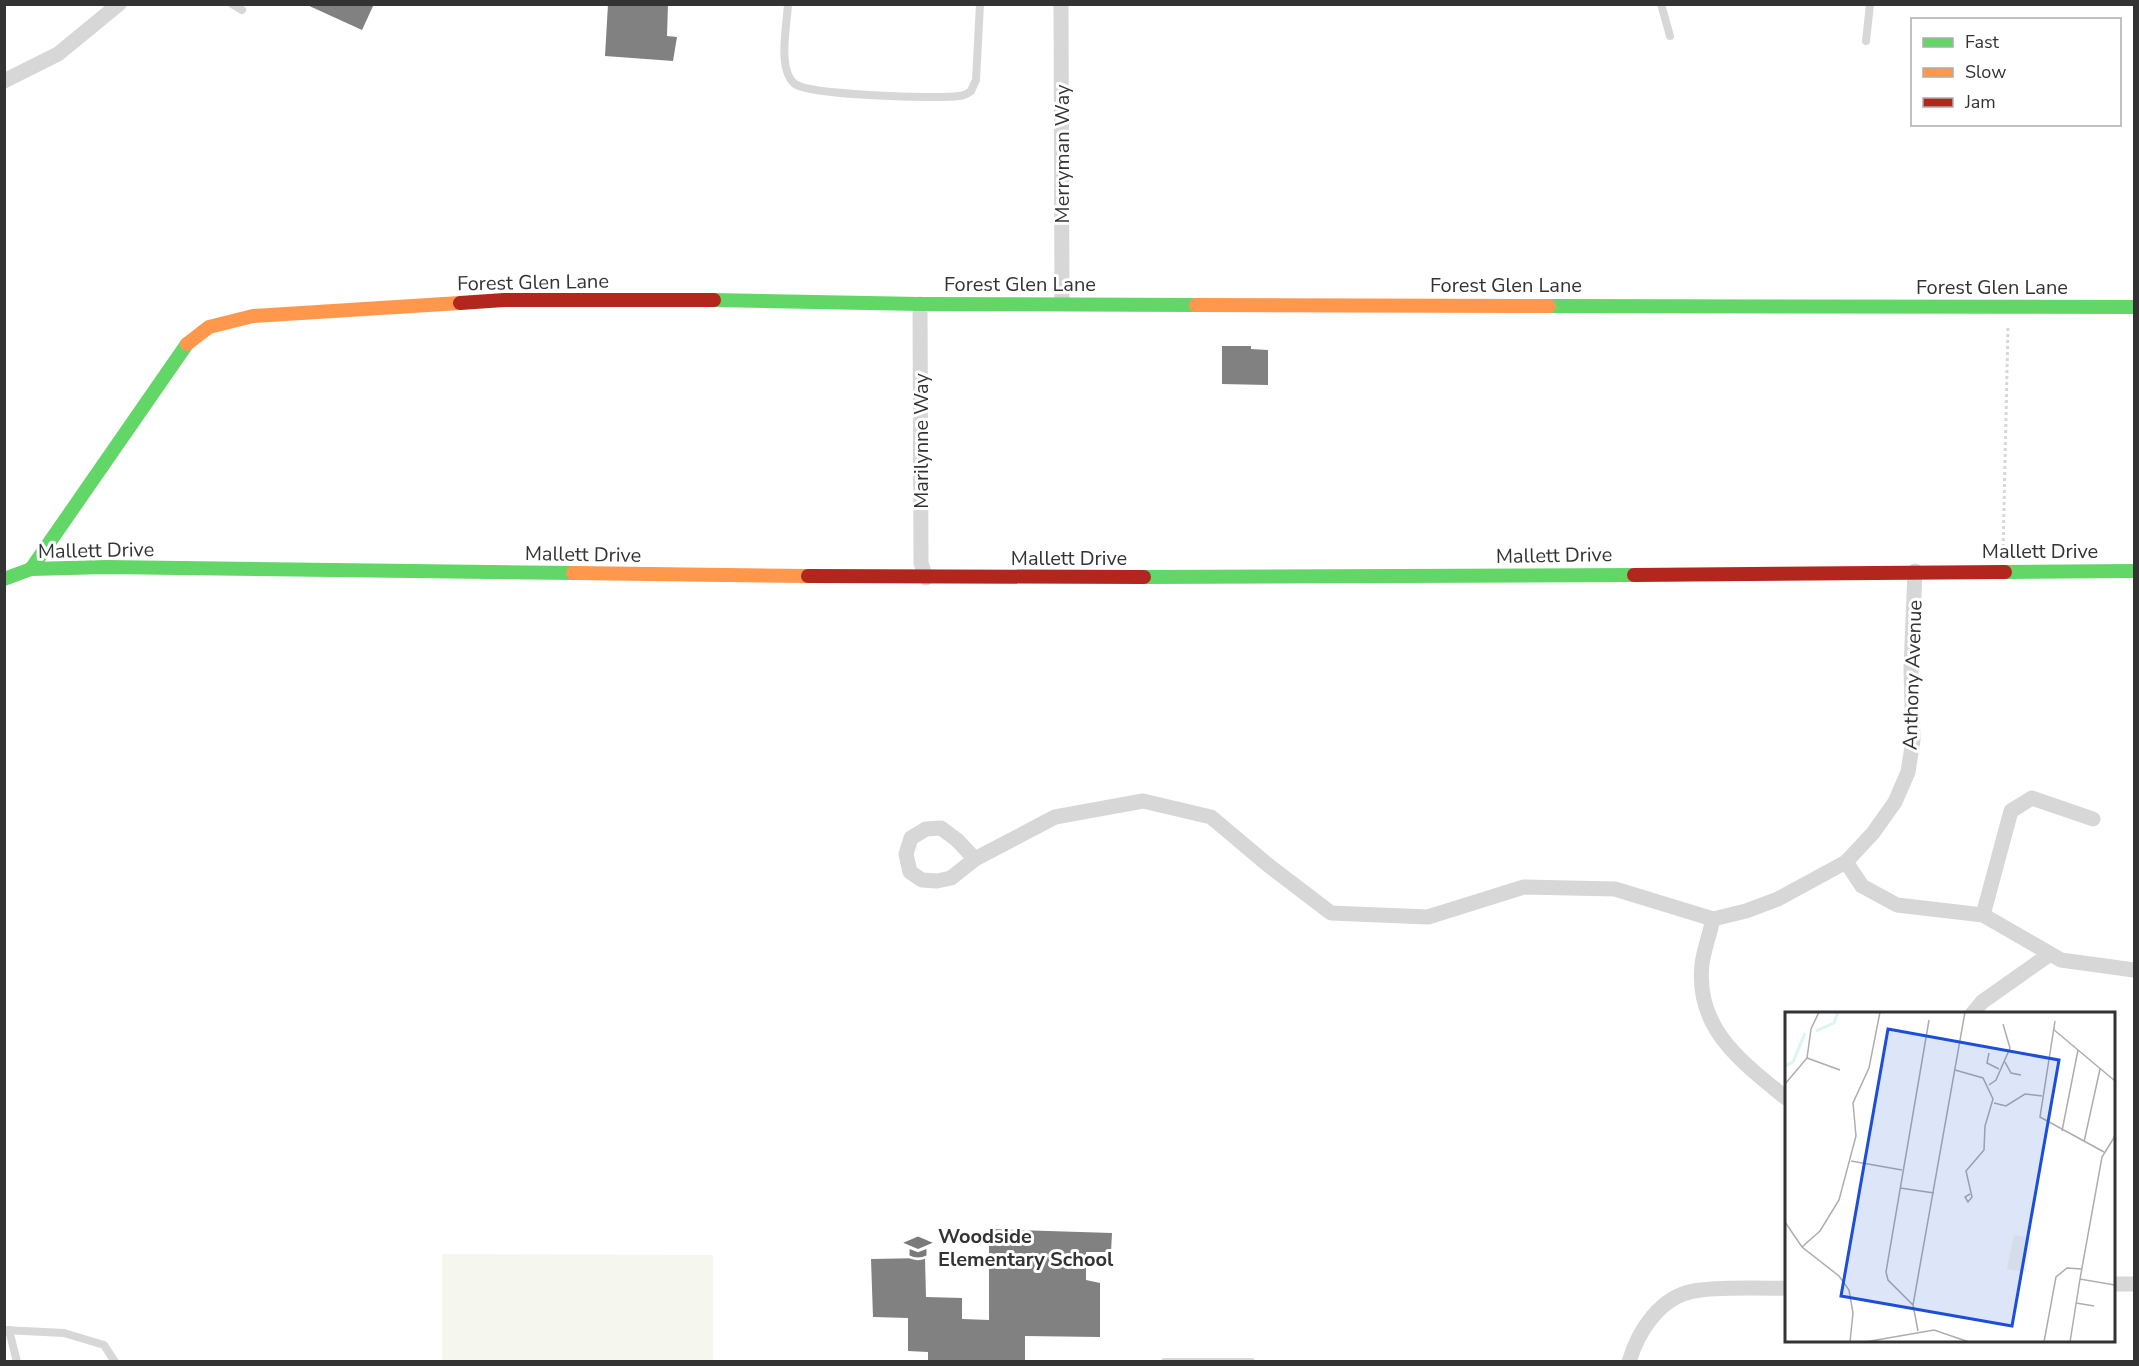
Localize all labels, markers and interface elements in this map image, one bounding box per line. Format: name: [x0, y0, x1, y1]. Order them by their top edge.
legend: [1911, 18, 2121, 126]
text: Fast: [1965, 30, 2000, 54]
text: Slow: [1965, 60, 2006, 84]
street label: Merryman Way: [1049, 84, 1076, 223]
text: Jam: [1964, 90, 1996, 114]
street label: Forest Glen Lane: [457, 268, 609, 297]
street label: Forest Glen Lane: [944, 271, 1096, 298]
street label: Forest Glen Lane: [1430, 272, 1582, 299]
street label: Forest Glen Lane: [1916, 274, 2068, 301]
street label: Marilynne Way: [908, 372, 935, 509]
street label: Mallett Drive: [38, 536, 154, 565]
street label: Mallett Drive: [1982, 538, 2098, 565]
street label: Mallett Drive: [525, 540, 641, 569]
street label: Mallett Drive: [1496, 541, 1612, 570]
street label: Mallett Drive: [1011, 545, 1127, 572]
street label: Anthony Avenue: [1896, 600, 1929, 751]
inset map: [1785, 1012, 2115, 1342]
place label: Woodside Elementary School: [938, 1223, 1114, 1273]
school or university icon: Woodside Elementary School: [903, 1232, 933, 1262]

